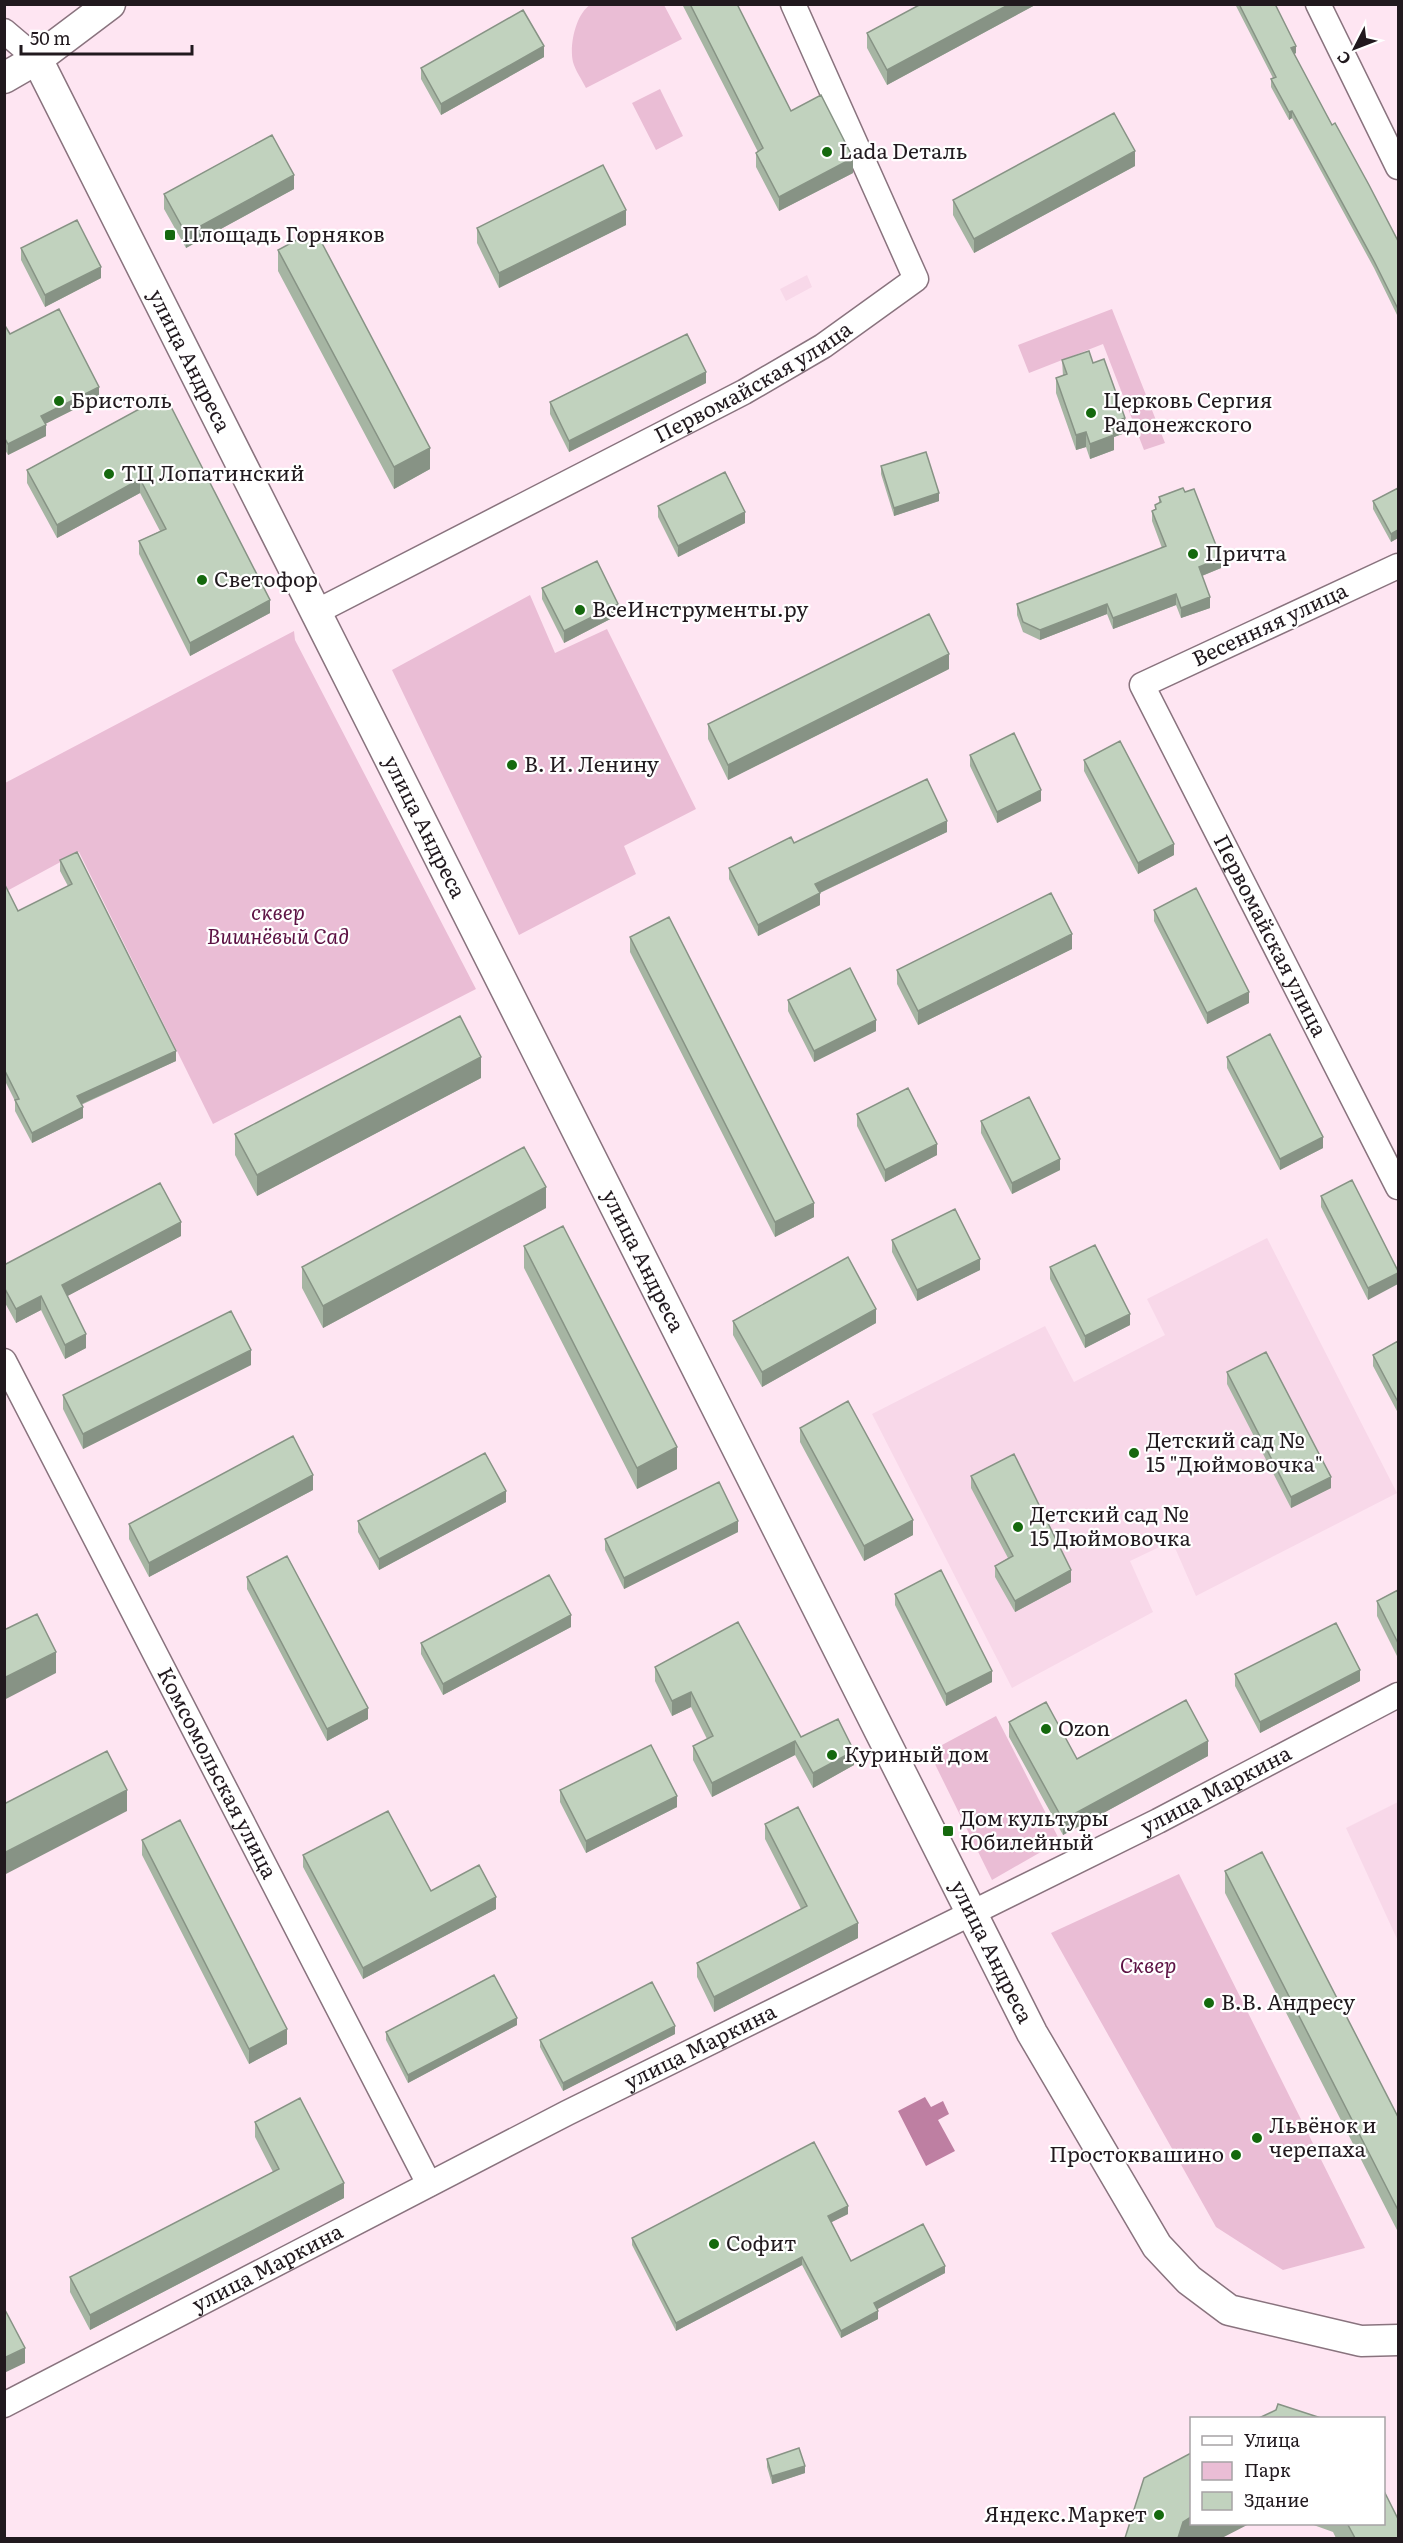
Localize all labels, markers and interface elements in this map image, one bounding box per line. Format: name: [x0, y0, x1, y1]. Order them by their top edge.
scale bar: [21, 18, 192, 56]
north arrow: [1325, 18, 1385, 78]
text: 50 m: [30, 24, 71, 51]
text: С: [1330, 46, 1356, 71]
place label: Lada Dеталь: [839, 134, 967, 165]
marker: Lada Dеталь: [820, 145, 834, 159]
place label: Площадь Горняков: [182, 217, 385, 248]
marker: Площадь Горняков: [163, 228, 177, 242]
street label: улица Андреса: [142, 283, 241, 437]
street label: Первомайская улица: [648, 312, 858, 449]
place label: Бристоль: [71, 383, 172, 414]
place label: Церковь Сергия Радонежского: [1103, 383, 1272, 438]
marker: Бристоль: [52, 394, 66, 408]
marker: Церковь Сергия Радонежского: [1084, 406, 1098, 420]
place label: ТЦ Лопатинский: [121, 456, 305, 487]
marker: ТЦ Лопатинский: [102, 467, 116, 481]
place label: Причта: [1205, 536, 1287, 567]
marker: Причта: [1186, 547, 1200, 561]
place label: Светофор: [214, 562, 318, 593]
marker: Светофор: [195, 573, 209, 587]
street label: Весенняя улица: [1186, 573, 1352, 672]
place label: ВсеИнструменты.ру: [592, 592, 809, 623]
marker: ВсеИнструменты.ру: [573, 603, 587, 617]
place label: В. И. Ленину: [524, 747, 660, 778]
street label: улица Андреса: [377, 749, 476, 903]
marker: В. И. Ленину: [505, 758, 519, 772]
street label: Первомайская улица: [1208, 828, 1337, 1042]
park label: сквер Вишнёвый Сад: [207, 895, 349, 950]
street label: улица Андреса: [596, 1183, 694, 1337]
place label: Детский сад № 15 "Дюймовочка": [1146, 1423, 1323, 1478]
marker: Детский сад № 15 "Дюймовочка": [1127, 1446, 1141, 1460]
place label: Детский сад № 15 Дюймовочка: [1030, 1497, 1191, 1552]
marker: Детский сад № 15 Дюймовочка: [1011, 1520, 1025, 1534]
street label: Комсомольская улица: [152, 1661, 287, 1884]
place label: Ozon: [1058, 1711, 1110, 1742]
marker: Ozon: [1039, 1722, 1053, 1736]
street label: улица Маркина: [1134, 1736, 1296, 1840]
place label: Куриный дом: [844, 1737, 989, 1768]
marker: Куриный дом: [825, 1748, 839, 1762]
place label: Дом культуры Юбилейный: [960, 1801, 1109, 1856]
marker: Дом культуры Юбилейный: [941, 1824, 955, 1838]
street label: улица Андреса: [944, 1874, 1043, 2028]
park label: Сквер: [1120, 1948, 1176, 1979]
place label: В.В. Андресу: [1221, 1985, 1356, 2016]
street label: улица Маркина: [618, 1994, 781, 2096]
marker: В.В. Андресу: [1202, 1996, 1216, 2010]
place label: Львёнок и черепаха: [1269, 2108, 1377, 2163]
marker: Львёнок и черепаха: [1250, 2131, 1264, 2145]
place label: Простоквашино: [1049, 2137, 1224, 2168]
marker: Простоквашино: [1229, 2148, 1243, 2162]
street label: улица Маркина: [186, 2214, 348, 2318]
place label: Софит: [726, 2226, 796, 2257]
marker: Софит: [707, 2237, 721, 2251]
legend: [1190, 2417, 1385, 2525]
text: Улица: [1244, 2426, 1300, 2453]
text: Парк: [1244, 2456, 1291, 2483]
text: Здание: [1244, 2486, 1309, 2513]
place label: Яндекс.Маркет: [985, 2497, 1147, 2528]
marker: Яндекс.Маркет: [1152, 2508, 1166, 2522]

